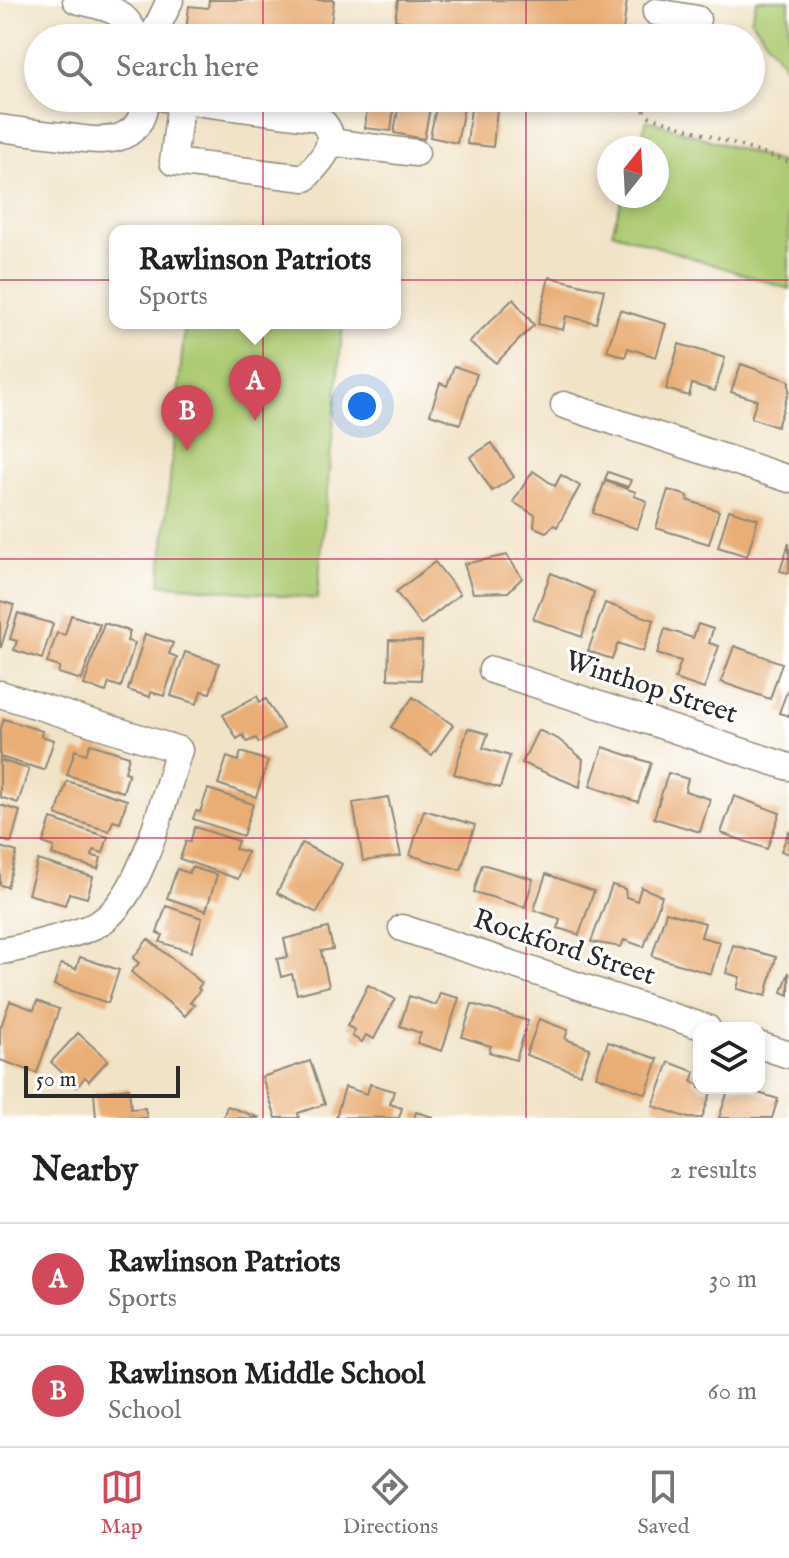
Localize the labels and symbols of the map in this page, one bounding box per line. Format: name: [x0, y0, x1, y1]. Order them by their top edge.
north arrow: [597, 136, 669, 208]
pin: A: [229, 355, 281, 421]
pin: B: [161, 385, 213, 451]
your location: [342, 386, 382, 426]
street label: Winthop Street: [560, 644, 742, 732]
street label: Rockford Street: [469, 902, 660, 994]
scale bar: [24, 1062, 180, 1098]

